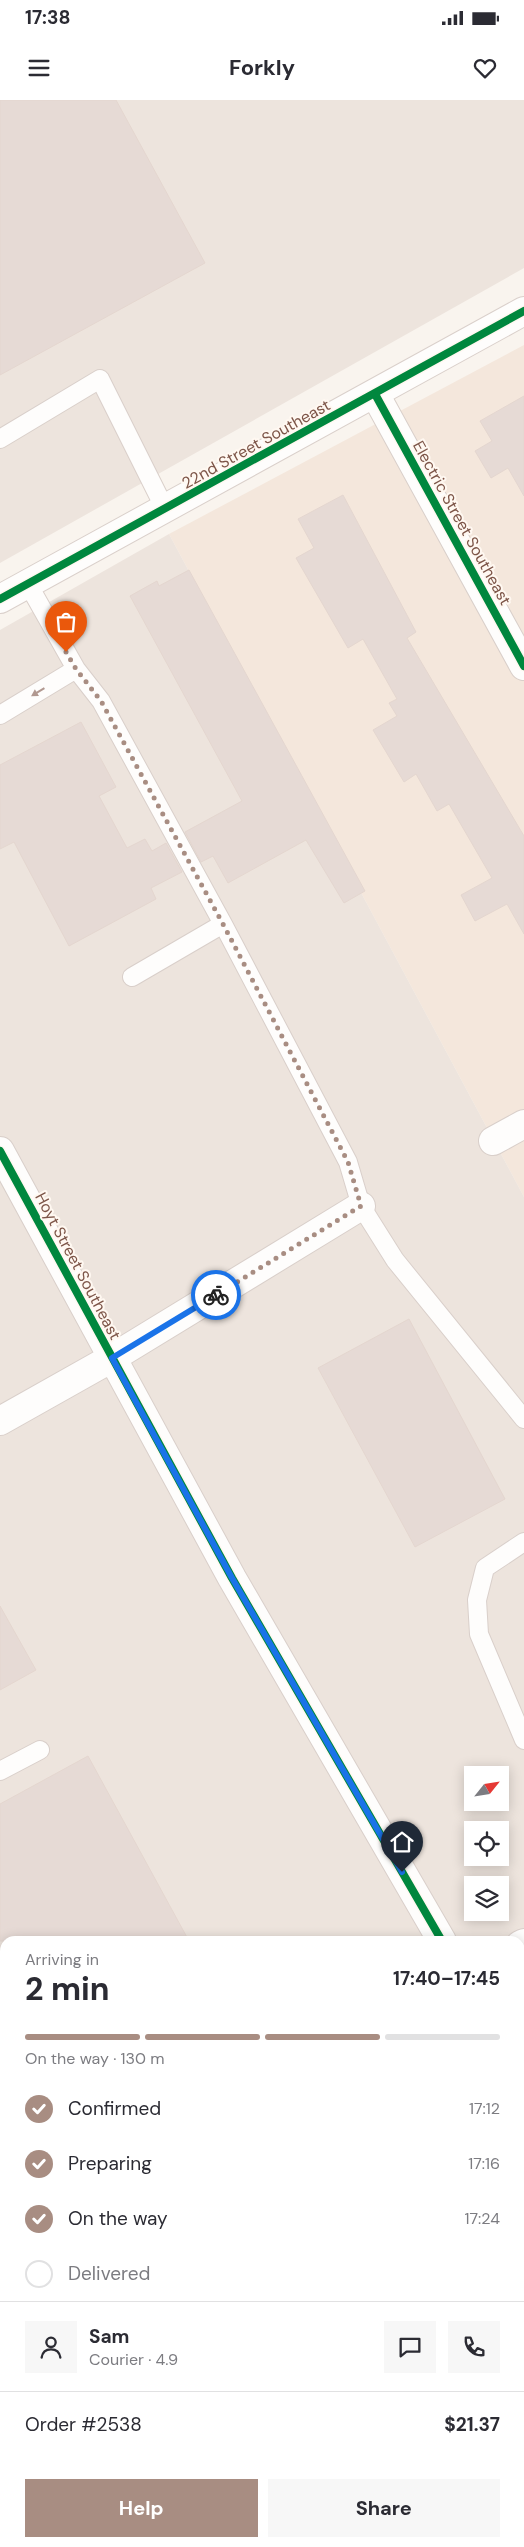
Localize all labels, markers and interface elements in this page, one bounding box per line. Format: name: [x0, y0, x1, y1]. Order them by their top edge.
text: 17:38: [25, 5, 70, 30]
text: Forkly: [229, 53, 295, 82]
icon: menu: [25, 54, 53, 82]
icon: heart: [471, 54, 499, 82]
street label: 22nd Street Southeast: [178, 394, 334, 494]
street label: Electric Street Southeast: [408, 437, 516, 609]
pin: [45, 601, 87, 652]
icon: bag: [52, 608, 80, 636]
one-way arrow: [32, 687, 45, 696]
street label: Hoyt Street Southeast: [30, 1189, 126, 1343]
courier: [191, 1270, 241, 1320]
icon: bike: [202, 1281, 230, 1309]
north arrow: [464, 1766, 509, 1811]
map controls: [464, 1766, 509, 1921]
pin: [381, 1821, 423, 1872]
button: locate: [464, 1821, 509, 1866]
icon: home: [388, 1828, 416, 1856]
button: layers: [464, 1876, 509, 1921]
text: Arriving in: [25, 1949, 99, 1970]
text: 17:40–17:45: [393, 1966, 500, 1991]
text: 2 min: [25, 1968, 110, 2010]
text: On the way · 130 m: [25, 2048, 165, 2069]
icon: check: [25, 2095, 53, 2123]
text: Confirmed: [68, 2096, 161, 2121]
text: 17:12: [469, 2098, 500, 2119]
icon: check: [25, 2150, 53, 2178]
text: Preparing: [68, 2151, 152, 2176]
text: 17:16: [468, 2153, 500, 2174]
icon: check: [25, 2205, 53, 2233]
text: On the way: [68, 2206, 168, 2231]
text: 17:24: [465, 2208, 500, 2229]
text: Delivered: [68, 2261, 150, 2286]
button: person: [25, 2321, 77, 2373]
button: chat: [384, 2321, 436, 2373]
button: phone: [448, 2321, 500, 2373]
text: Sam: [89, 2324, 130, 2349]
text: Courier · 4.9: [89, 2349, 178, 2370]
text: Order #2538: [25, 2412, 142, 2437]
text: $21.37: [444, 2412, 500, 2437]
button: Help: [25, 2479, 258, 2537]
button: Share: [268, 2479, 500, 2537]

